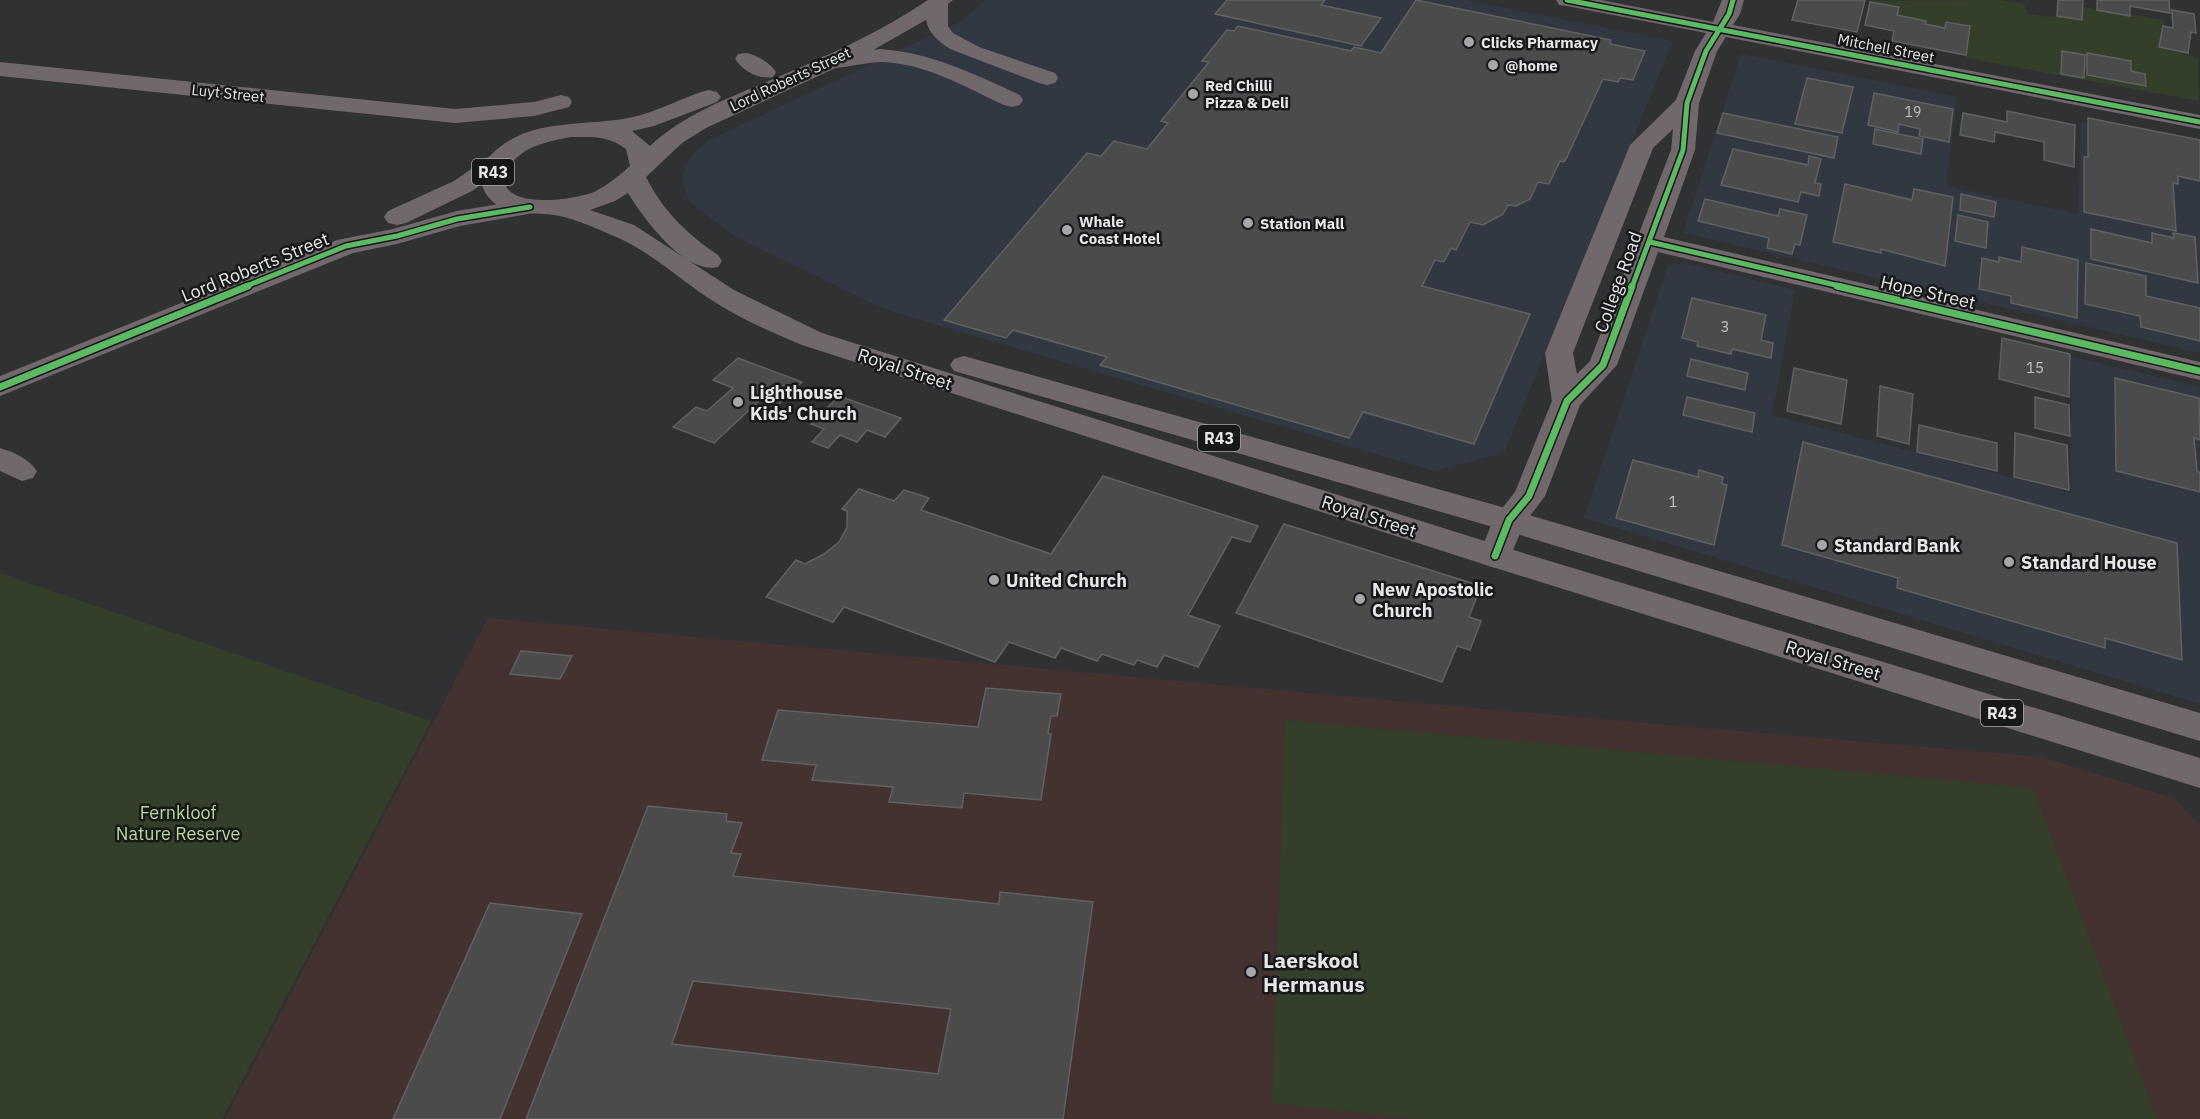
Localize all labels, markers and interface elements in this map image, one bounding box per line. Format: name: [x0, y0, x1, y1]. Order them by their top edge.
street label: Mitchell Street: [1836, 29, 1936, 67]
place label: Clicks Pharmacy: [1481, 33, 1598, 52]
marker: Clicks Pharmacy: [1462, 35, 1476, 49]
street label: Lord Roberts Street: [727, 43, 853, 115]
place label: @home: [1505, 56, 1558, 75]
marker: @home: [1486, 58, 1500, 72]
place label: Red Chilli Pizza & Deli: [1205, 76, 1289, 112]
street label: Luyt Street: [191, 80, 265, 106]
marker: Red Chilli Pizza & Deli: [1186, 87, 1200, 101]
house number: 19: [1905, 103, 1921, 121]
road number: R43: [472, 159, 514, 185]
place label: Whale Coast Hotel: [1079, 212, 1161, 248]
place label: Station Mall: [1260, 214, 1345, 233]
marker: Station Mall: [1241, 216, 1255, 230]
marker: Whale Coast Hotel: [1060, 223, 1074, 237]
street label: Lord Roberts Street: [178, 227, 332, 307]
street label: College Road: [1589, 228, 1647, 336]
street label: Hope Street: [1878, 270, 1978, 314]
house number: 3: [1720, 317, 1730, 336]
street label: Royal Street: [855, 343, 955, 395]
house number: 15: [2026, 358, 2044, 377]
place label: Lighthouse Kids' Church: [750, 381, 857, 425]
marker: Lighthouse Kids' Church: [731, 395, 745, 409]
road number: R43: [1198, 425, 1240, 451]
street label: Royal Street: [1319, 490, 1419, 542]
house number: 1: [1668, 492, 1678, 511]
place label: Standard Bank: [1834, 534, 1961, 557]
marker: Standard Bank: [1815, 538, 1829, 552]
place label: Standard House: [2021, 551, 2157, 574]
marker: Standard House: [2002, 555, 2016, 569]
place label: United Church: [1006, 569, 1127, 592]
marker: United Church: [987, 573, 1001, 587]
place label: New Apostolic Church: [1372, 578, 1494, 622]
marker: New Apostolic Church: [1353, 592, 1367, 606]
street label: Royal Street: [1783, 635, 1883, 685]
road number: R43: [1981, 700, 2023, 726]
park label: Fernkloof Nature Reserve: [116, 801, 240, 845]
place label: Laerskool Hermanus: [1263, 946, 1365, 998]
marker: Laerskool Hermanus: [1244, 965, 1258, 979]

